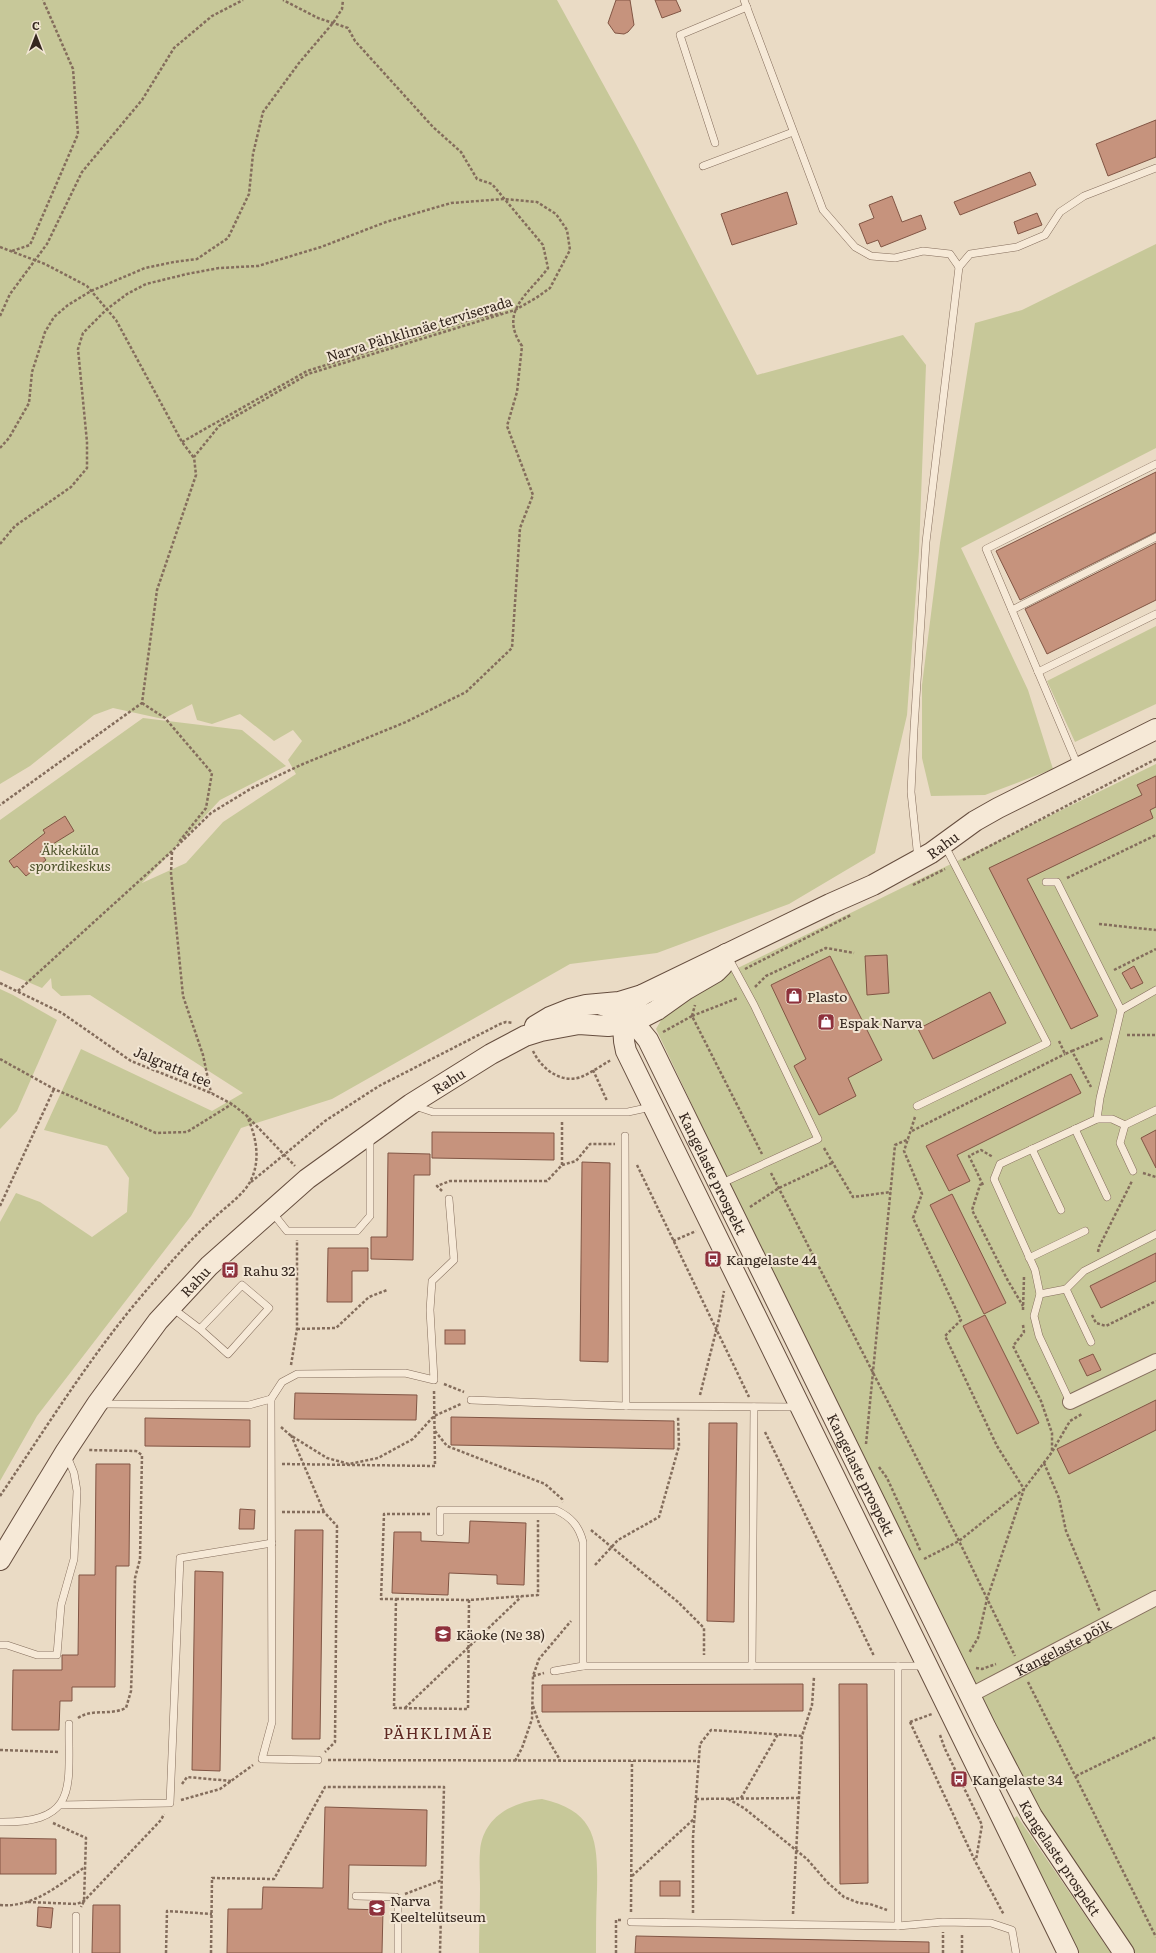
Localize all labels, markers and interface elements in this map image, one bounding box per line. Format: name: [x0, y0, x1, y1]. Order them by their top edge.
north arrow: [16, 16, 56, 56]
text: С: [32, 17, 40, 33]
street label: Narva Pähklimäe terviserada: [324, 290, 515, 366]
street label: Rahu: [922, 826, 963, 863]
park label: Äkkeküla spordikeskus: [29, 839, 111, 875]
shop icon: Plasto: [784, 986, 804, 1006]
place label: Plasto: [807, 986, 848, 1006]
shop icon: Espak Narva: [816, 1012, 836, 1032]
place label: Espak Narva: [839, 1012, 923, 1032]
street label: Jalgratta tee: [131, 1041, 215, 1091]
street label: Rahu: [428, 1063, 469, 1099]
street label: Kangelaste prospekt: [675, 1108, 752, 1238]
bus stop icon: Kangelaste 44: [703, 1249, 723, 1269]
place label: Kangelaste 44: [726, 1249, 817, 1269]
bus stop icon: Rahu 32: [220, 1260, 240, 1280]
place label: Rahu 32: [243, 1260, 295, 1280]
street label: Rahu: [176, 1261, 214, 1301]
street label: Kangelaste prospekt: [823, 1410, 900, 1540]
street label: Kangelaste põik: [1011, 1613, 1115, 1680]
school or university icon: Käoke (№ 38): [433, 1624, 453, 1644]
place label: Käoke (№ 38): [456, 1624, 545, 1644]
district label: PÄHKLIMÄE: [383, 1720, 493, 1744]
bus stop icon: Kangelaste 34: [949, 1769, 969, 1789]
place label: Kangelaste 34: [972, 1769, 1063, 1789]
street label: Kangelaste prospekt: [1015, 1796, 1106, 1920]
place label: Narva Keeltelütseum: [390, 1890, 487, 1926]
school or university icon: Narva Keeltelütseum: [367, 1898, 387, 1918]

